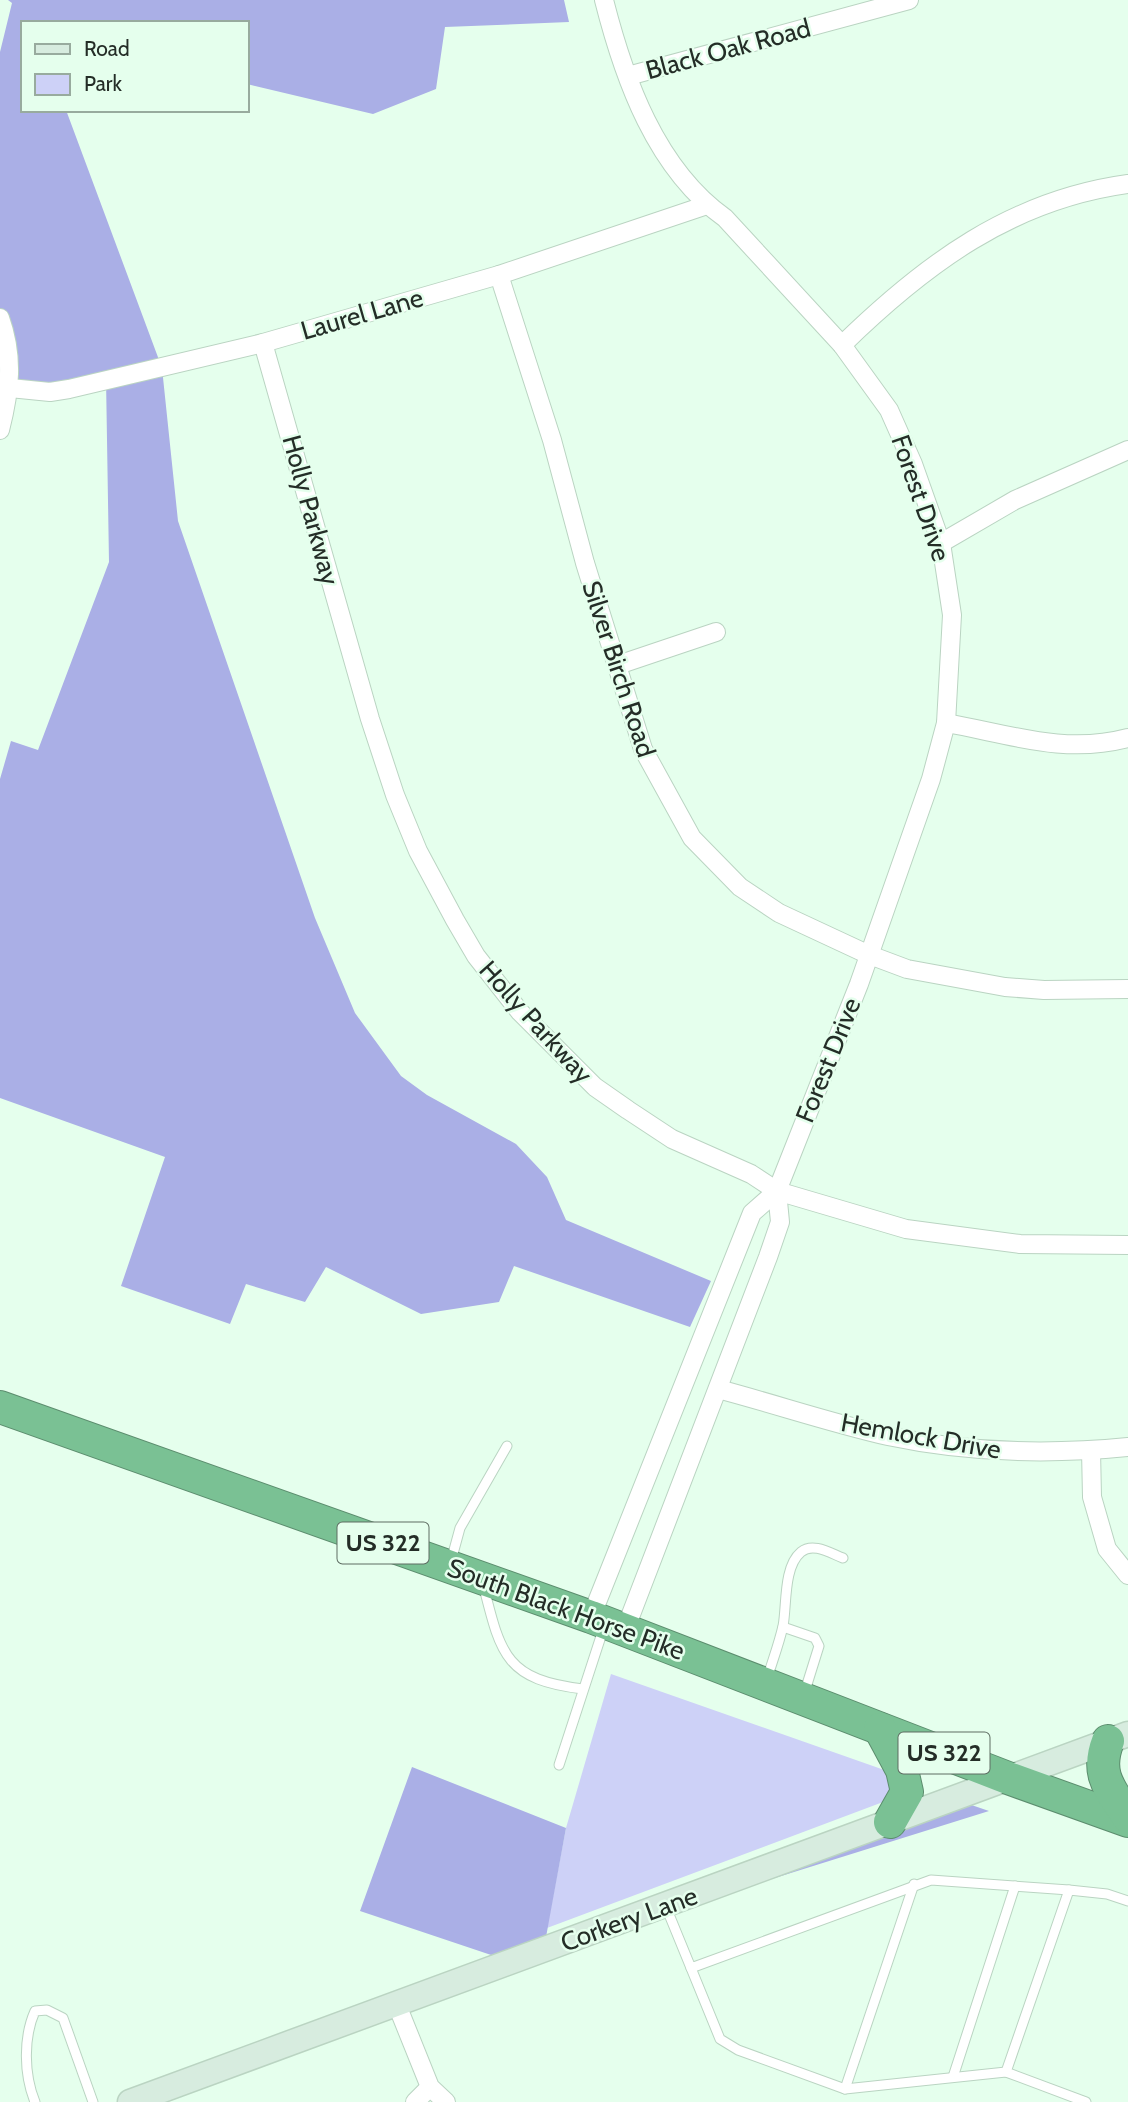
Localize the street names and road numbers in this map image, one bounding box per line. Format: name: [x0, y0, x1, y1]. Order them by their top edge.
street label: Black Oak Road: [642, 12, 814, 86]
street label: Laurel Lane: [297, 281, 427, 347]
street label: Holly Parkway: [276, 431, 346, 589]
street label: Forest Drive: [884, 431, 958, 565]
street label: Silver Birch Road: [575, 577, 663, 761]
street label: Holly Parkway: [473, 954, 599, 1090]
street label: Forest Drive: [789, 993, 867, 1127]
street label: Hemlock Drive: [838, 1406, 1004, 1466]
road number: US 322: [338, 1522, 428, 1563]
street label: South Black Horse Pike: [443, 1551, 689, 1667]
road number: US 322: [898, 1732, 990, 1773]
street label: Corkery Lane: [556, 1879, 702, 1959]

